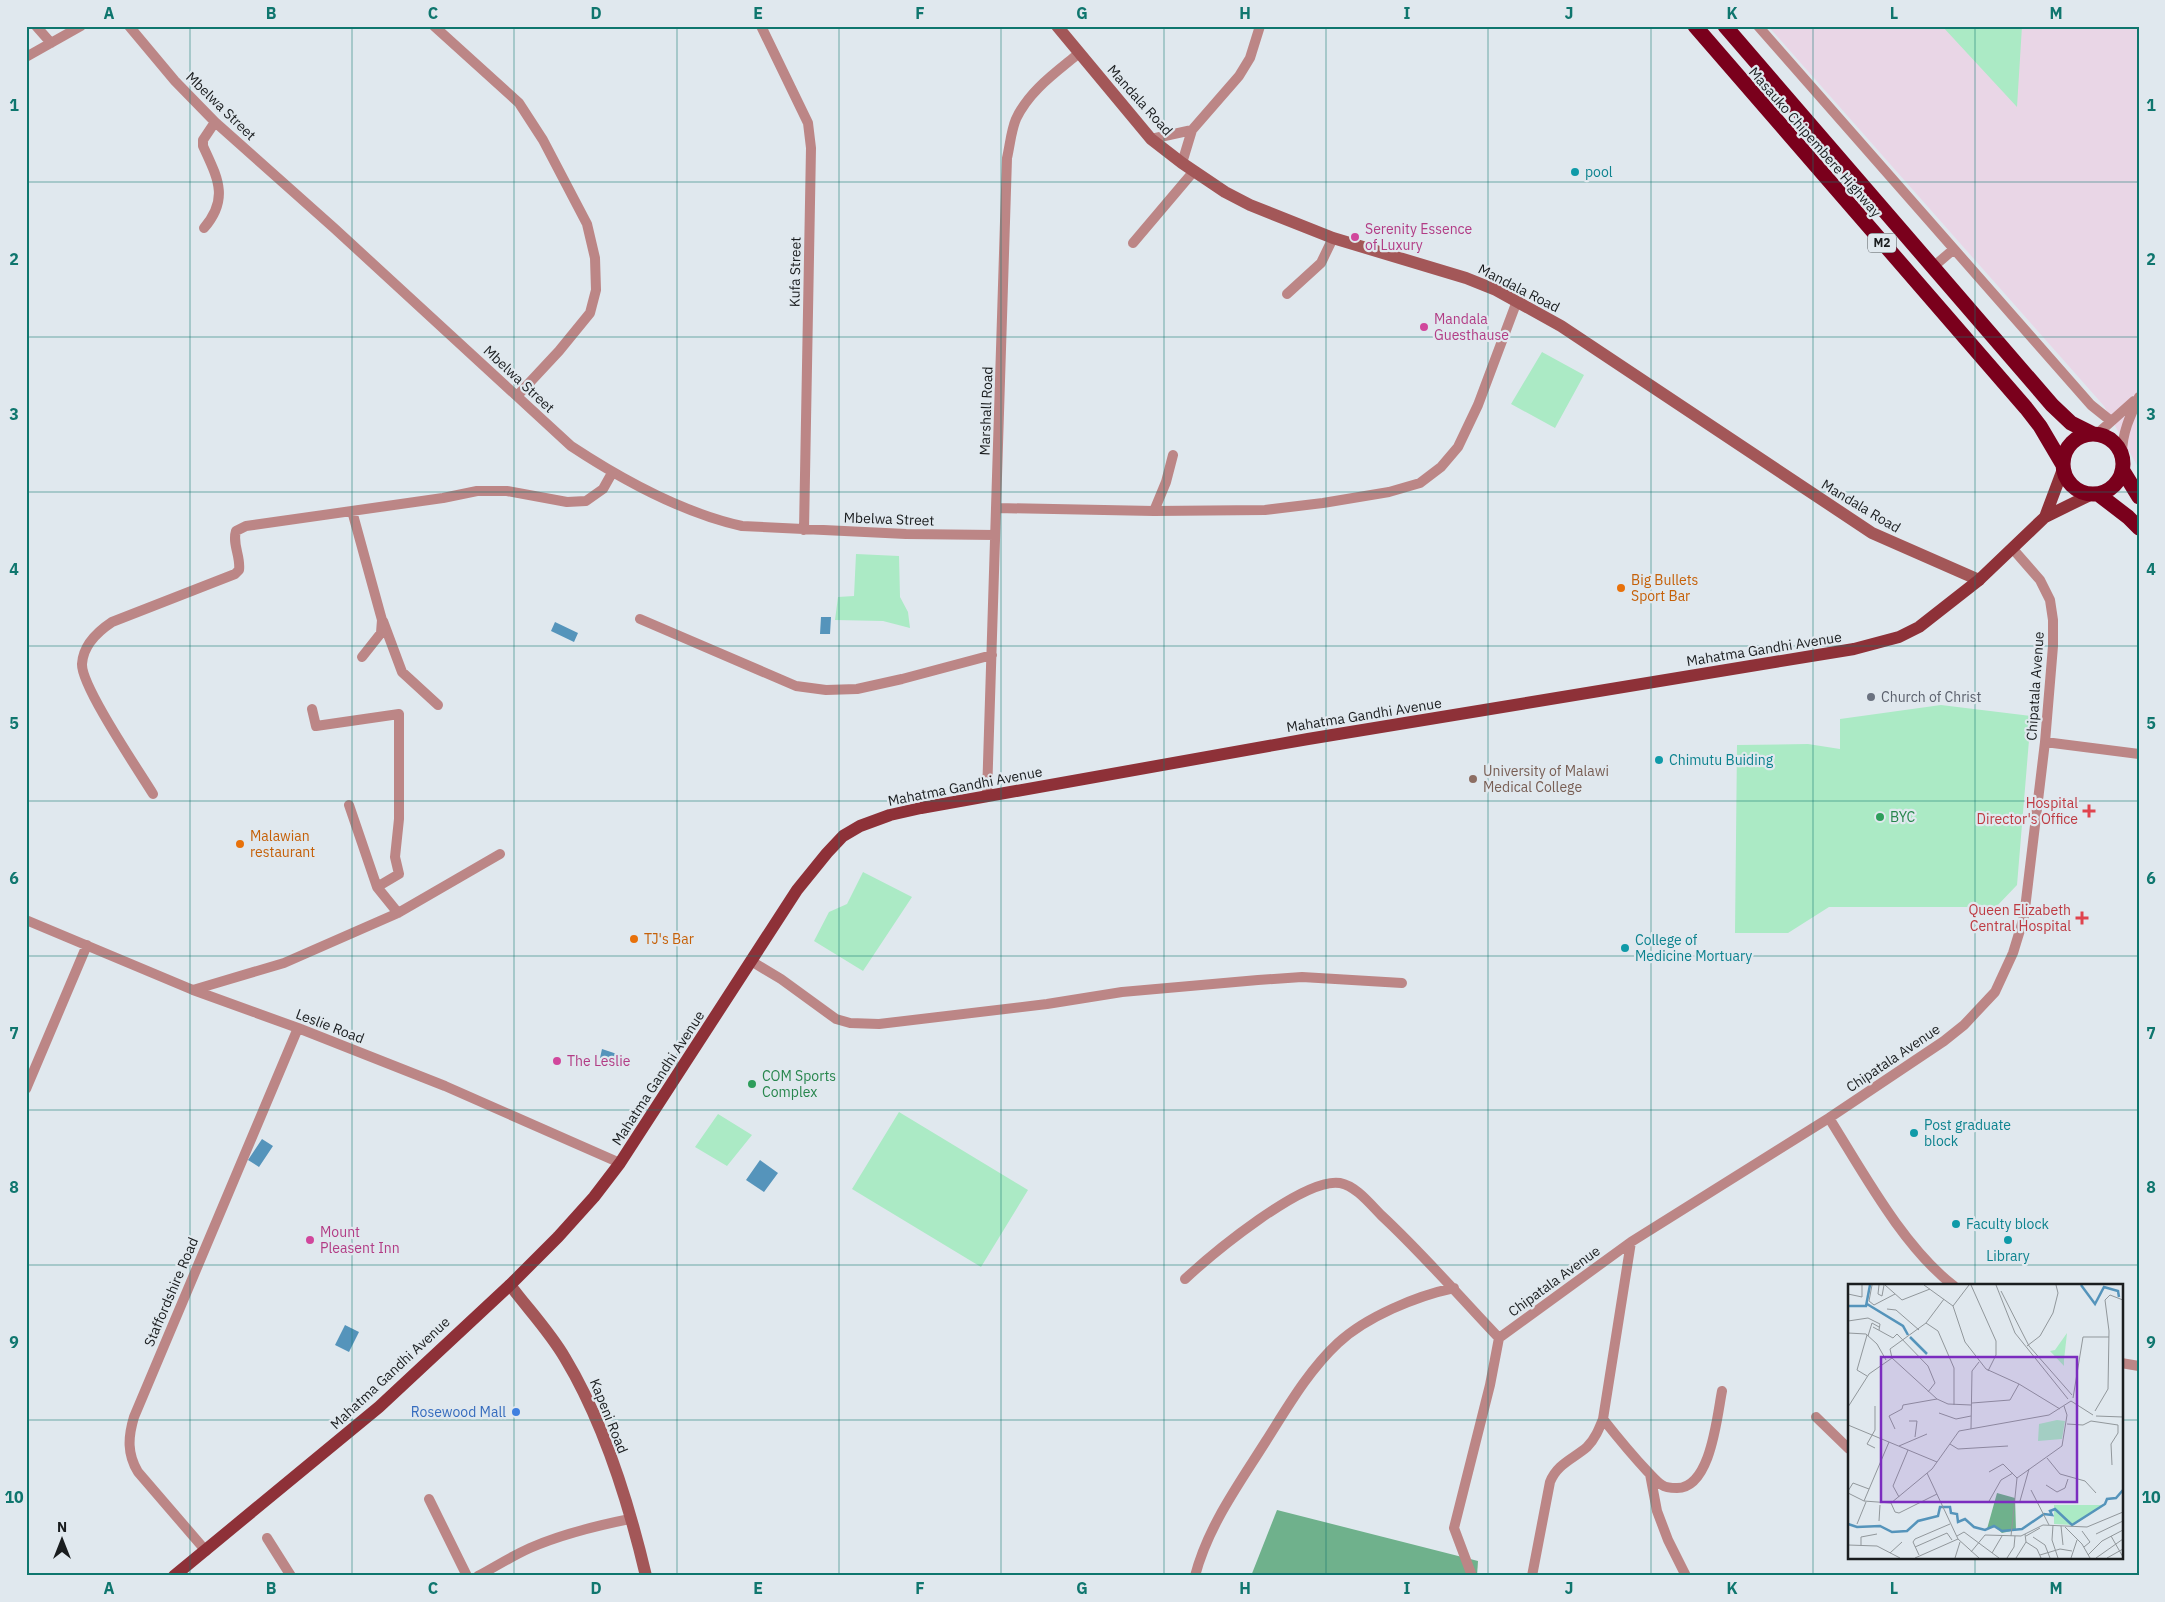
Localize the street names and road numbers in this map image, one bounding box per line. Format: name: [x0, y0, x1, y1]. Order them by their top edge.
street label: Mandala Road: [1103, 61, 1177, 139]
street label: Masauko Chipembere Highway: [1745, 63, 1885, 221]
street label: Mbelwa Street: [182, 68, 260, 144]
road number: M2: [1868, 234, 1896, 252]
street label: Kufa Street: [785, 237, 805, 307]
street label: Mandala Road: [1475, 260, 1563, 316]
street label: Mbelwa Street: [480, 341, 558, 417]
street label: Marshall Road: [975, 366, 997, 456]
street label: Mandala Road: [1818, 475, 1904, 537]
street label: Mbelwa Street: [843, 508, 935, 530]
street label: Mahatma Gandhi Avenue: [1685, 628, 1843, 670]
street label: Chipatala Avenue: [2022, 630, 2048, 741]
street label: Mahatma Gandhi Avenue: [1285, 694, 1443, 736]
street label: Mahatma Gandhi Avenue: [886, 762, 1044, 810]
street label: Leslie Road: [293, 1005, 367, 1047]
street label: Mahatma Gandhi Avenue: [608, 1007, 708, 1149]
street label: Chipatala Avenue: [1843, 1020, 1944, 1096]
street label: Staffordshire Road: [140, 1235, 202, 1349]
street label: Chipatala Avenue: [1504, 1241, 1604, 1320]
street label: Mahatma Gandhi Avenue: [326, 1313, 454, 1433]
street label: Kapeni Road: [586, 1376, 632, 1456]

